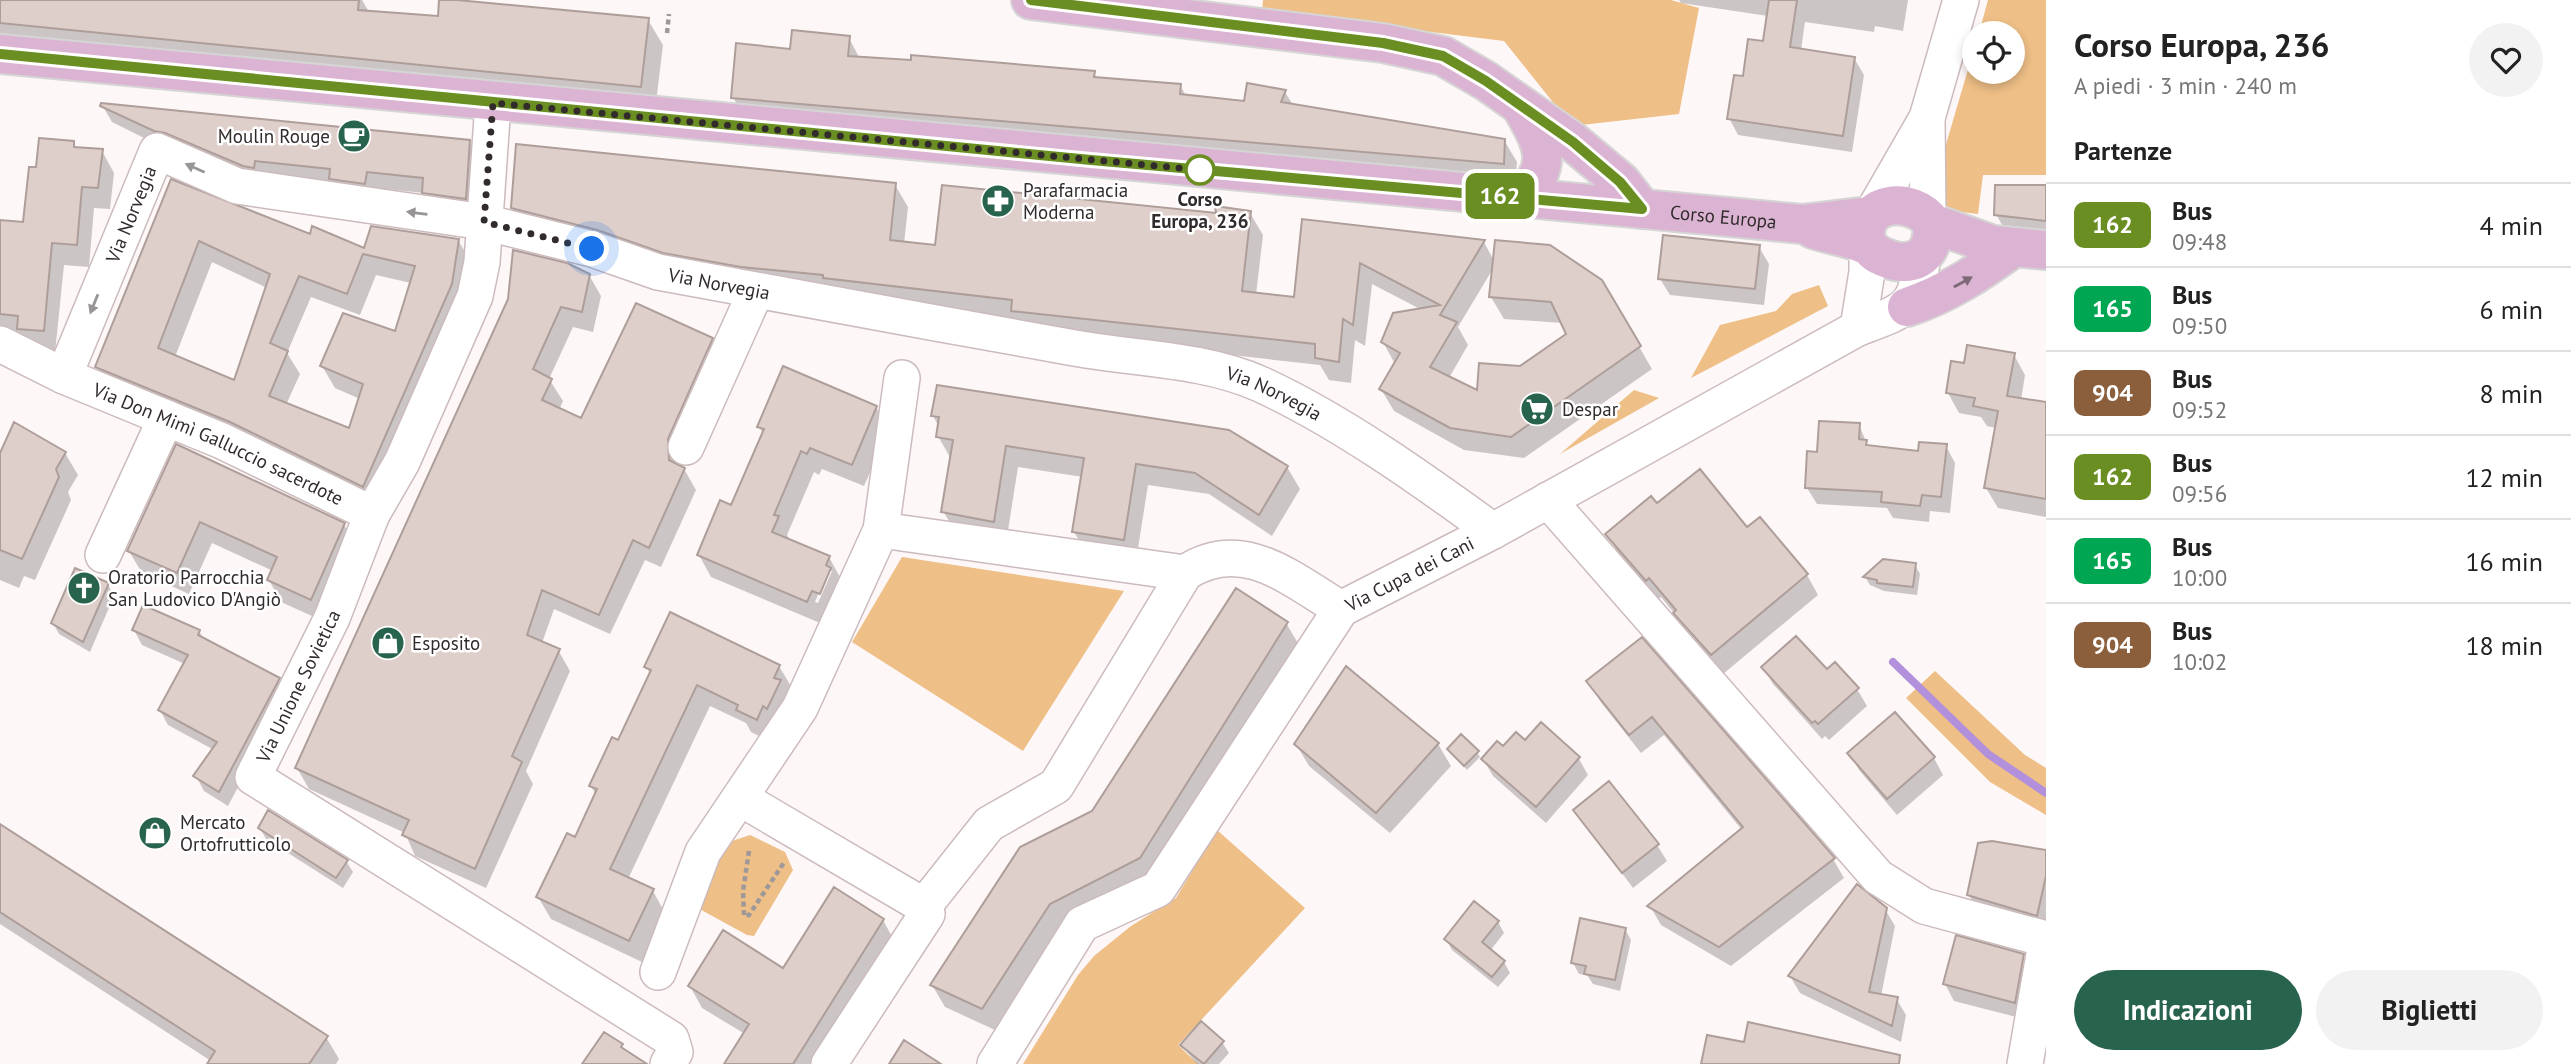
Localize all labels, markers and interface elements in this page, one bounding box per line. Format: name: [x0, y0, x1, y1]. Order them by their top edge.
map controls: [1962, 21, 2025, 84]
button: locate: [1962, 21, 2025, 84]
text: Corso Europa, 236: [2074, 23, 2330, 66]
button: heart: [2469, 23, 2543, 97]
text: A piedi · 3 min · 240 m: [2074, 71, 2297, 100]
cafe icon: Moulin Rouge: [335, 117, 373, 155]
place label: Moulin Rouge: [218, 124, 330, 148]
text: Partenze: [2074, 134, 2172, 167]
marker: Corso Europa, 236: [1185, 155, 1215, 185]
street label: Via Norvegia: [100, 162, 162, 267]
one-way arrow: [185, 162, 205, 174]
line badge: 162: [1460, 173, 1540, 219]
place label: Parafarmacia Moderna: [1023, 178, 1128, 224]
text: 162: [1480, 180, 1520, 211]
pharmacy icon: Parafarmacia Moderna: [979, 182, 1017, 220]
place label: Corso Europa, 236: [1151, 187, 1249, 233]
text: Bus: [2172, 194, 2212, 227]
street label: Corso Europa: [1669, 200, 1778, 234]
one-way arrow: [406, 207, 428, 218]
text: 162: [2092, 209, 2133, 240]
text: 4 min: [2480, 209, 2543, 242]
text: 09:48: [2172, 227, 2227, 256]
your location: [574, 231, 609, 266]
street label: Via Norvegia: [665, 262, 772, 305]
one-way arrow: [1953, 276, 1973, 288]
text: Bus: [2172, 278, 2212, 311]
text: 165: [2092, 293, 2133, 324]
text: 6 min: [2480, 293, 2543, 326]
one-way arrow: [88, 294, 99, 315]
text: 09:50: [2172, 311, 2227, 340]
street label: Via Norvegia: [1223, 360, 1326, 426]
text: Bus: [2172, 362, 2212, 395]
street label: Via Don Mimì Galluccio sacerdote: [89, 377, 347, 510]
text: 904: [2092, 377, 2133, 408]
text: 8 min: [2480, 377, 2543, 410]
supermarket icon: Despar: [1518, 390, 1556, 428]
text: 09:52: [2172, 395, 2227, 424]
place label: Despar: [1562, 397, 1619, 421]
text: Bus: [2172, 446, 2212, 479]
text: 162: [2092, 461, 2133, 492]
text: 12 min: [2465, 461, 2543, 494]
text: 09:56: [2172, 479, 2227, 508]
text: Bus: [2172, 530, 2212, 563]
street label: Via Cupa dei Cani: [1340, 531, 1478, 617]
text: 165: [2092, 545, 2133, 576]
text: 16 min: [2465, 545, 2543, 578]
text: 10:00: [2172, 563, 2227, 592]
place label: Oratorio Parrocchia San Ludovico D'Angiò: [108, 565, 281, 611]
church icon: Oratorio Parrocchia San Ludovico D'Angiò: [65, 569, 103, 607]
street label: Via Unione Sovietica: [250, 606, 345, 767]
text: Bus: [2172, 614, 2212, 647]
shop icon: Esposito: [369, 624, 407, 662]
text: 904: [2092, 629, 2133, 660]
text: 18 min: [2465, 629, 2543, 662]
place label: Esposito: [412, 631, 480, 655]
text: 10:02: [2172, 647, 2227, 676]
place label: Mercato Ortofrutticolo: [180, 810, 291, 856]
shop icon: Mercato Ortofrutticolo: [136, 814, 174, 852]
button: Indicazioni: [2074, 970, 2302, 1050]
button: Biglietti: [2316, 970, 2543, 1050]

